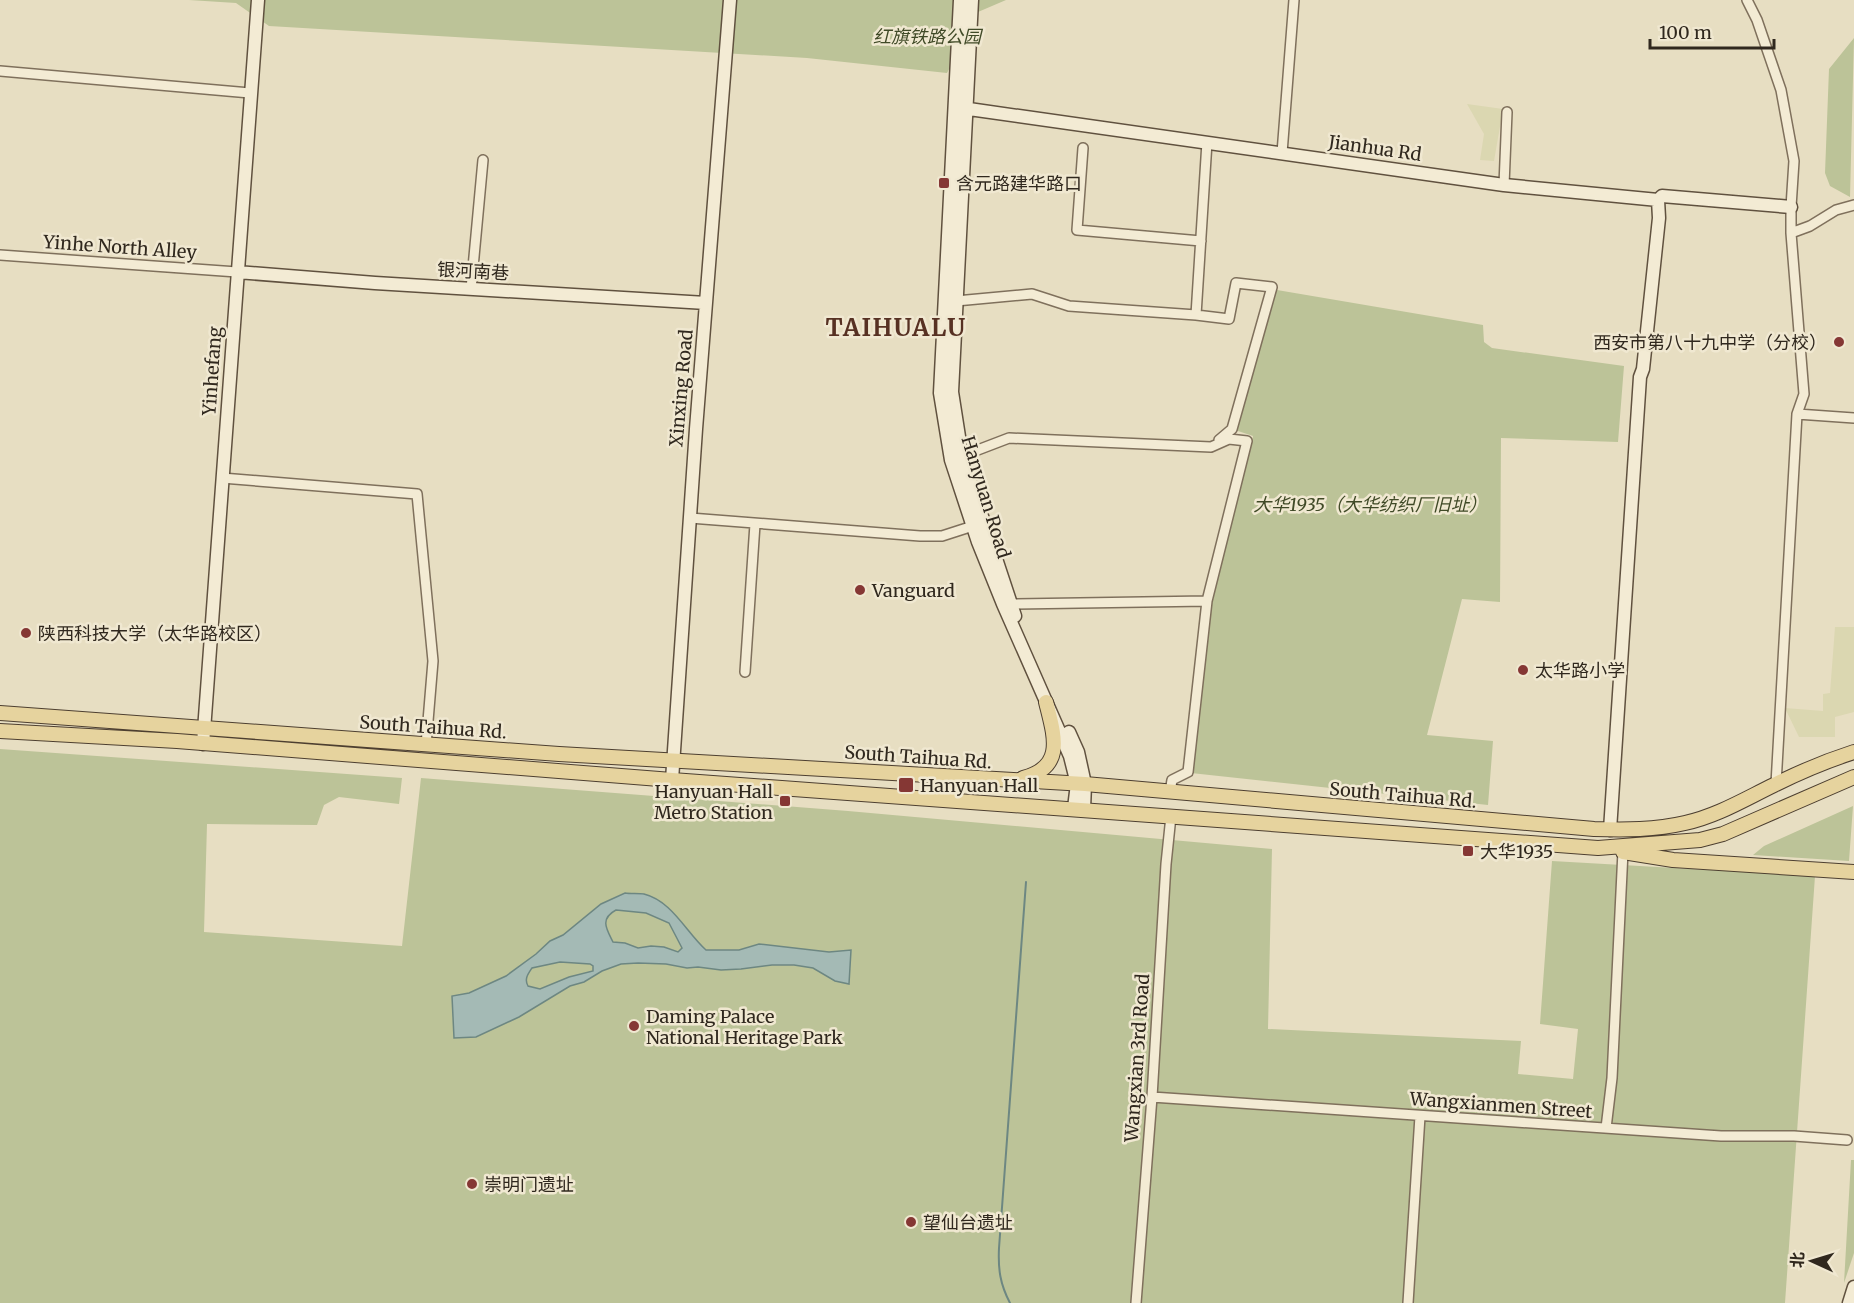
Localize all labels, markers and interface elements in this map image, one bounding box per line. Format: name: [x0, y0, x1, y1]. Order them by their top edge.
scale bar: [1650, 12, 1774, 50]
text: 100 m: [1659, 21, 1712, 44]
park label: 红旗铁路公园: [873, 25, 984, 48]
street label: Jianhua Rd: [1326, 130, 1423, 166]
place label: 含元路建华路口: [956, 172, 1082, 195]
marker: 含元路建华路口: [937, 176, 951, 190]
street label: Yinhe North Alley: [41, 230, 198, 264]
street label: 银河南巷: [436, 258, 510, 284]
district label: TAIHUALU: [825, 312, 967, 343]
street label: Yinhefang: [197, 325, 227, 417]
street label: Xinxing Road: [664, 328, 698, 448]
place label: 西安市第八十九中学（分校）: [1593, 331, 1827, 354]
marker: 西安市第八十九中学（分校）: [1832, 335, 1846, 349]
street label: Hanyuan Road: [956, 433, 1016, 561]
park label: 大华1935（大华纺织厂旧址）: [1253, 493, 1487, 516]
place label: Vanguard: [871, 579, 955, 602]
marker: Vanguard: [853, 583, 867, 597]
place label: 陕西科技大学（太华路校区）: [38, 622, 272, 645]
marker: 陕西科技大学（太华路校区）: [19, 626, 33, 640]
place label: 太华路小学: [1535, 659, 1625, 682]
marker: 太华路小学: [1516, 663, 1530, 677]
street label: South Taihua Rd.: [359, 710, 507, 744]
street label: South Taihua Rd.: [844, 740, 992, 774]
place label: Hanyuan Hall: [920, 774, 1039, 797]
marker: Hanyuan Hall: [897, 776, 915, 794]
street label: South Taihua Rd.: [1328, 777, 1478, 813]
place label: Hanyuan Hall Metro Station: [654, 780, 773, 824]
marker: Hanyuan Hall Metro Station: [778, 794, 792, 808]
place label: 大华1935: [1480, 840, 1553, 863]
marker: 大华1935: [1461, 844, 1475, 858]
street label: Wangxian 3rd Road: [1120, 973, 1154, 1144]
place label: Daming Palace National Heritage Park: [646, 1005, 843, 1049]
marker: Daming Palace National Heritage Park: [627, 1019, 641, 1033]
street label: Wangxianmen Street: [1408, 1087, 1593, 1123]
place label: 崇明门遗址: [484, 1173, 574, 1196]
marker: 崇明门遗址: [465, 1177, 479, 1191]
place label: 望仙台遗址: [923, 1211, 1013, 1234]
marker: 望仙台遗址: [904, 1215, 918, 1229]
north arrow: [1782, 1231, 1842, 1291]
text: 北: [1787, 1251, 1808, 1269]

